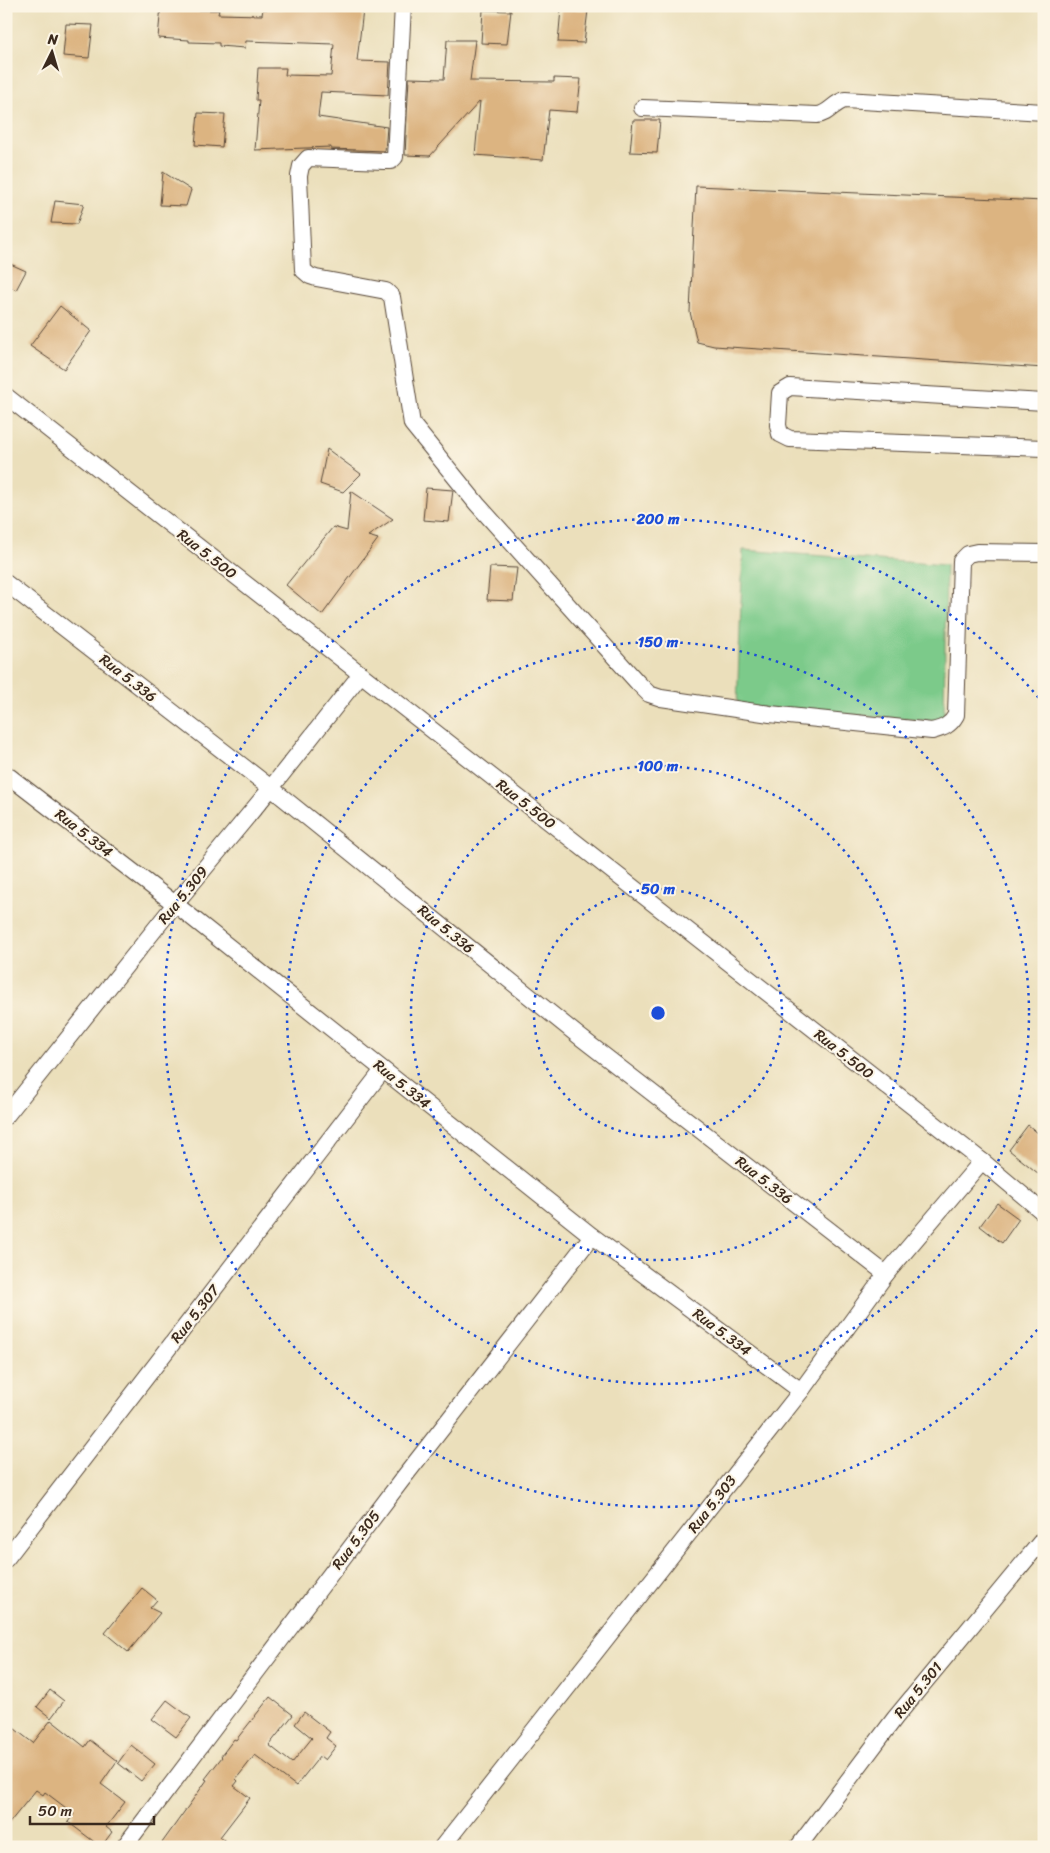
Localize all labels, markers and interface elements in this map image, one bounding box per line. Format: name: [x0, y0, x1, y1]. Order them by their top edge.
text: N: [46, 27, 59, 52]
north arrow: [28, 28, 78, 78]
text: 200 m: [635, 506, 680, 532]
street label: Rua 5.500: [171, 522, 243, 586]
text: 150 m: [638, 629, 679, 655]
street label: Rua 5.336: [93, 647, 163, 709]
text: 100 m: [638, 753, 679, 779]
street label: Rua 5.500: [490, 772, 562, 836]
street label: Rua 5.334: [49, 802, 119, 864]
street label: Rua 5.309: [151, 860, 215, 930]
text: 50 m: [641, 876, 676, 902]
street label: Rua 5.336: [412, 898, 480, 960]
centre of rings: [649, 1004, 667, 1022]
street label: Rua 5.500: [808, 1022, 880, 1086]
street label: Rua 5.334: [367, 1052, 437, 1116]
street label: Rua 5.336: [729, 1149, 799, 1211]
street label: Rua 5.307: [164, 1278, 227, 1349]
street label: Rua 5.334: [687, 1301, 757, 1363]
street label: Rua 5.303: [681, 1469, 743, 1539]
street label: Rua 5.305: [325, 1505, 387, 1575]
street label: Rua 5.301: [887, 1656, 949, 1724]
scale bar: [30, 1793, 154, 1825]
text: 50 m: [38, 1798, 73, 1824]

